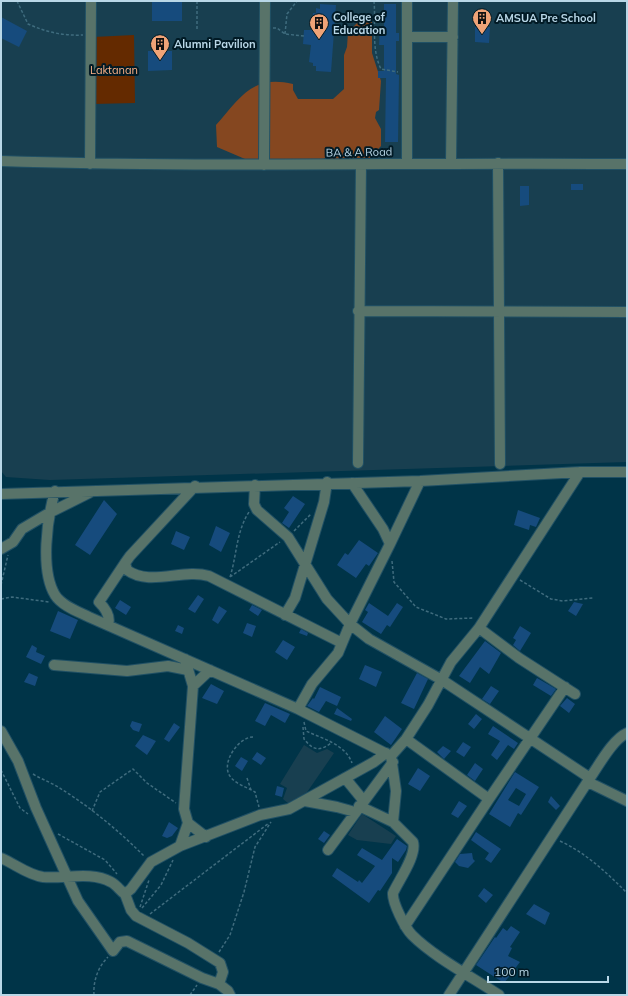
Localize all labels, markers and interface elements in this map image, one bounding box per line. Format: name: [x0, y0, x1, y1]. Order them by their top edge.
building icon: AMSUA Pre School: [471, 7, 493, 35]
place label: College of Education: [333, 10, 386, 37]
place label: AMSUA Pre School: [496, 11, 596, 25]
building icon: College of Education: [308, 12, 330, 40]
building icon: Alumni Pavilion: [149, 33, 171, 61]
place label: Alumni Pavilion: [174, 37, 256, 51]
park label: Laktanan: [90, 63, 138, 77]
street label: BA & A Road: [326, 144, 392, 160]
scale bar: [488, 958, 608, 984]
text: 100 m: [494, 964, 529, 979]

